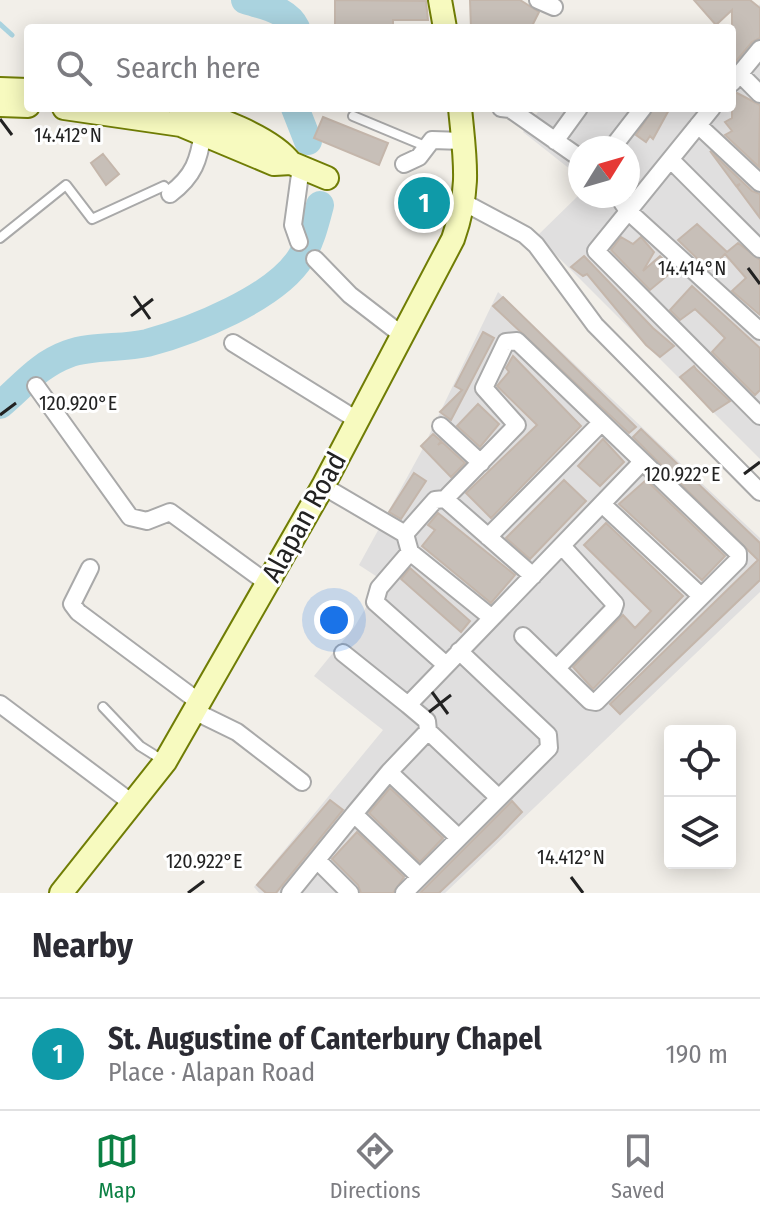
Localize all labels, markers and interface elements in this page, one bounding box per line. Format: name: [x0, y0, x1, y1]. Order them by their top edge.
search box: [24, 24, 736, 112]
icon: search: [52, 46, 96, 90]
text: Search here: [116, 50, 261, 86]
text: 14.412°N: [34, 123, 102, 147]
north arrow: [568, 136, 640, 208]
pin: 1: [398, 173, 450, 233]
text: 14.414°N: [658, 256, 726, 280]
text: 120.920°E: [39, 391, 117, 415]
street label: Alapan Road: [255, 446, 353, 588]
text: 120.922°E: [644, 462, 720, 486]
your location: [314, 600, 354, 640]
map controls: [664, 725, 736, 869]
button: locate: [664, 725, 736, 797]
button: layers: [664, 797, 736, 869]
text: 14.412°N: [537, 845, 605, 869]
text: 120.922°E: [166, 849, 242, 873]
text: Nearby: [32, 925, 133, 966]
text: St. Augustine of Canterbury Chapel: [108, 1021, 542, 1057]
text: 1: [53, 1039, 64, 1070]
text: 190 m: [666, 1039, 728, 1070]
text: Place · Alapan Road: [108, 1057, 315, 1088]
tab: Map: [95, 1129, 139, 1204]
tab: Directions: [330, 1129, 421, 1204]
tab: Saved: [611, 1129, 665, 1204]

